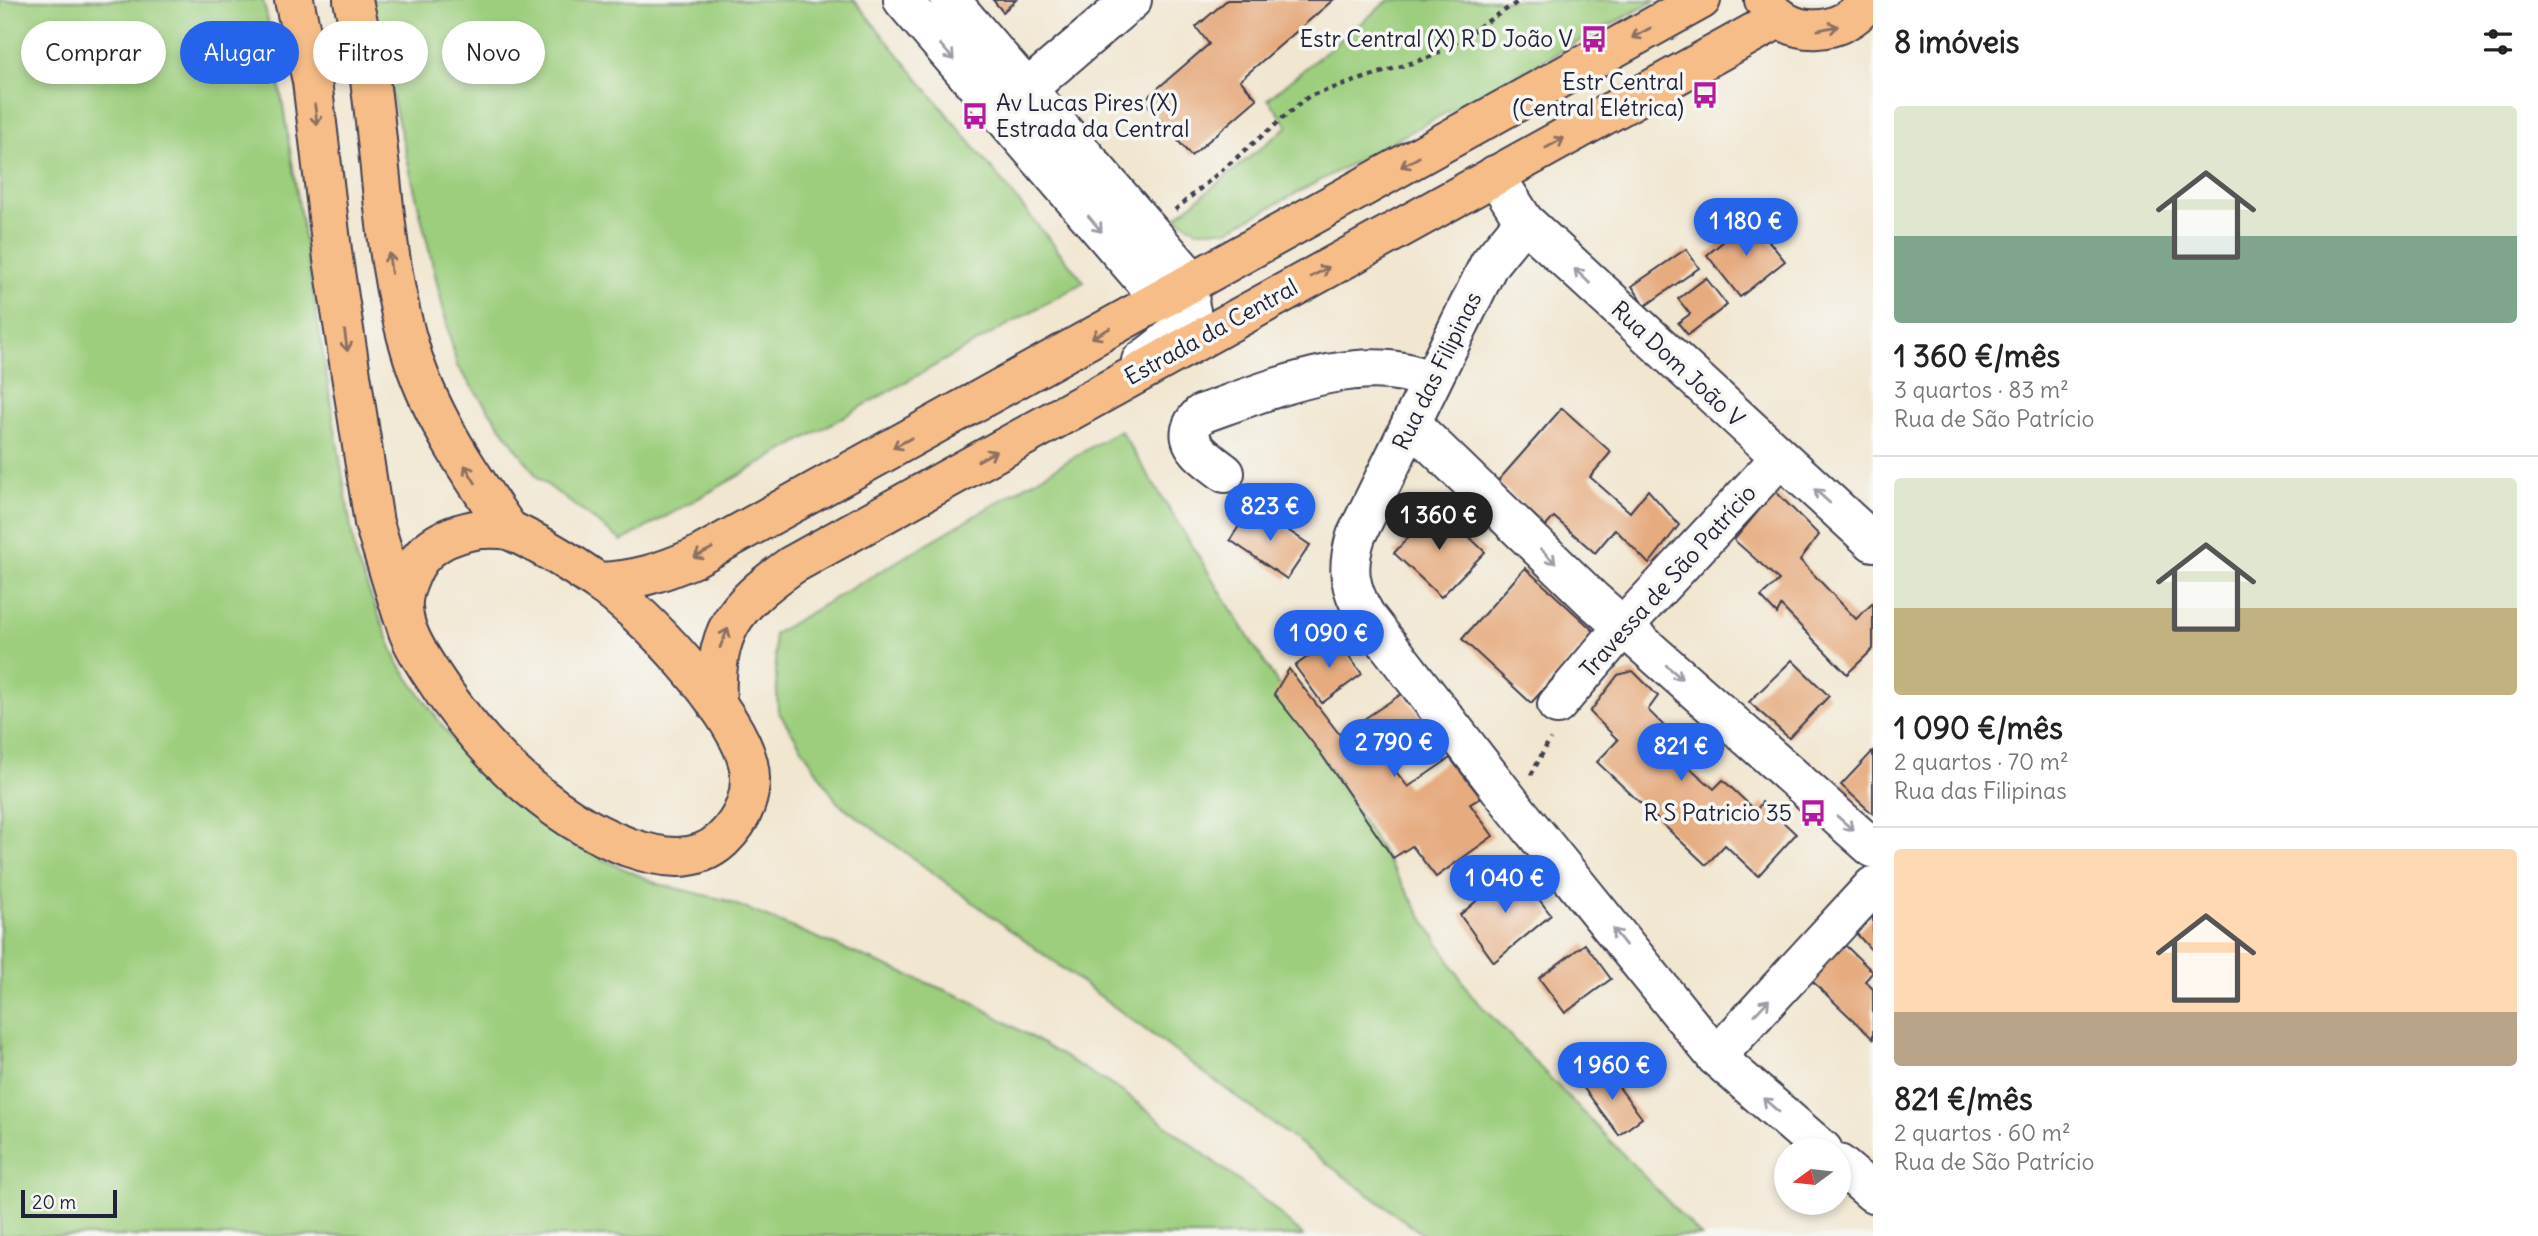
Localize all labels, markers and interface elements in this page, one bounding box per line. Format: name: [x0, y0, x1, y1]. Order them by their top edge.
one-way arrow: [1816, 20, 1838, 33]
chip: Comprar: [21, 21, 166, 84]
chip: Alugar: [180, 21, 299, 84]
chip: Filtros: [313, 21, 428, 84]
chip: Novo: [442, 21, 545, 84]
text: 8 imóveis: [1894, 23, 2019, 61]
icon: filters: [2479, 23, 2517, 61]
place label: Estr Central (X) R D João V: [1300, 24, 1573, 53]
bus stop icon: Estr Central (X) R D João V: [1579, 24, 1609, 54]
one-way arrow: [1632, 26, 1652, 40]
one-way arrow: [939, 42, 955, 60]
place label: Estr Central (Central Elétrica): [1513, 67, 1684, 122]
bus stop icon: Estr Central (Central Elétrica): [1690, 80, 1720, 110]
place label: Av Lucas Pires (X) Estrada da Central: [996, 88, 1189, 143]
bus stop icon: Av Lucas Pires (X) Estrada da Central: [960, 101, 990, 131]
one-way arrow: [310, 103, 323, 126]
one-way arrow: [1544, 136, 1565, 149]
icon: home: [2143, 152, 2269, 278]
one-way arrow: [1400, 156, 1421, 169]
pin: 1 180 €: [1681, 198, 1811, 258]
text: 1 180 €: [1710, 206, 1782, 235]
one-way arrow: [1087, 215, 1103, 233]
one-way arrow: [384, 252, 397, 274]
one-way arrow: [1309, 265, 1330, 278]
one-way arrow: [1574, 267, 1591, 284]
street label: Estrada da Central: [1119, 272, 1302, 391]
street label: Rua das Filipinas: [1386, 287, 1487, 455]
street label: Rua Dom João V: [1606, 294, 1751, 433]
one-way arrow: [1091, 327, 1112, 340]
one-way arrow: [339, 329, 352, 351]
text: 1 360 €/mês: [1894, 337, 2060, 375]
text: 3 quartos · 83 m²: [1894, 375, 2069, 404]
text: Rua de São Patrício: [1894, 404, 2094, 433]
one-way arrow: [892, 437, 913, 450]
one-way arrow: [976, 449, 997, 462]
one-way arrow: [463, 464, 477, 484]
street label: Travessa de São Patrício: [1573, 478, 1762, 683]
pin: 823 €: [1221, 484, 1319, 543]
one-way arrow: [1813, 488, 1831, 504]
text: 823 €: [1240, 491, 1300, 520]
pin: 1 360 €: [1374, 492, 1504, 552]
text: 1 360 €: [1401, 500, 1477, 529]
icon: home: [2143, 524, 2269, 650]
one-way arrow: [693, 547, 714, 560]
one-way arrow: [1539, 548, 1556, 565]
pin: 1 090 €: [1264, 610, 1394, 670]
text: 1 090 €: [1290, 618, 1368, 647]
one-way arrow: [718, 628, 731, 649]
one-way arrow: [1665, 664, 1683, 680]
text: 1 090 €/mês: [1894, 709, 2063, 747]
pin: 2 790 €: [1329, 720, 1459, 779]
pin: 821 €: [1632, 724, 1730, 783]
text: 2 790 €: [1355, 727, 1433, 756]
text: 821 €: [1653, 731, 1709, 760]
text: 2 quartos · 70 m²: [1894, 747, 2069, 776]
text: Rua das Filipinas: [1894, 776, 2067, 805]
place label: R S Patricio 35: [1643, 798, 1792, 827]
bus stop icon: R S Patricio 35: [1798, 798, 1828, 828]
one-way arrow: [1836, 815, 1854, 831]
pin: 1 040 €: [1440, 856, 1570, 915]
text: 1 040 €: [1466, 863, 1544, 892]
icon: home: [2143, 895, 2269, 1021]
one-way arrow: [1611, 929, 1627, 947]
one-way arrow: [1754, 998, 1770, 1016]
pin: 1 960 €: [1547, 1042, 1677, 1102]
text: 1 960 €: [1574, 1050, 1650, 1079]
text: 821 €/mês: [1894, 1080, 2033, 1118]
one-way arrow: [1762, 1097, 1780, 1113]
text: 2 quartos · 60 m²: [1894, 1118, 2071, 1147]
north arrow: [1774, 1138, 1852, 1214]
map controls: [1774, 1138, 1851, 1215]
text: Rua de São Patrício: [1894, 1147, 2094, 1176]
scale bar: [21, 1187, 117, 1219]
text: 20 m: [32, 1190, 76, 1214]

